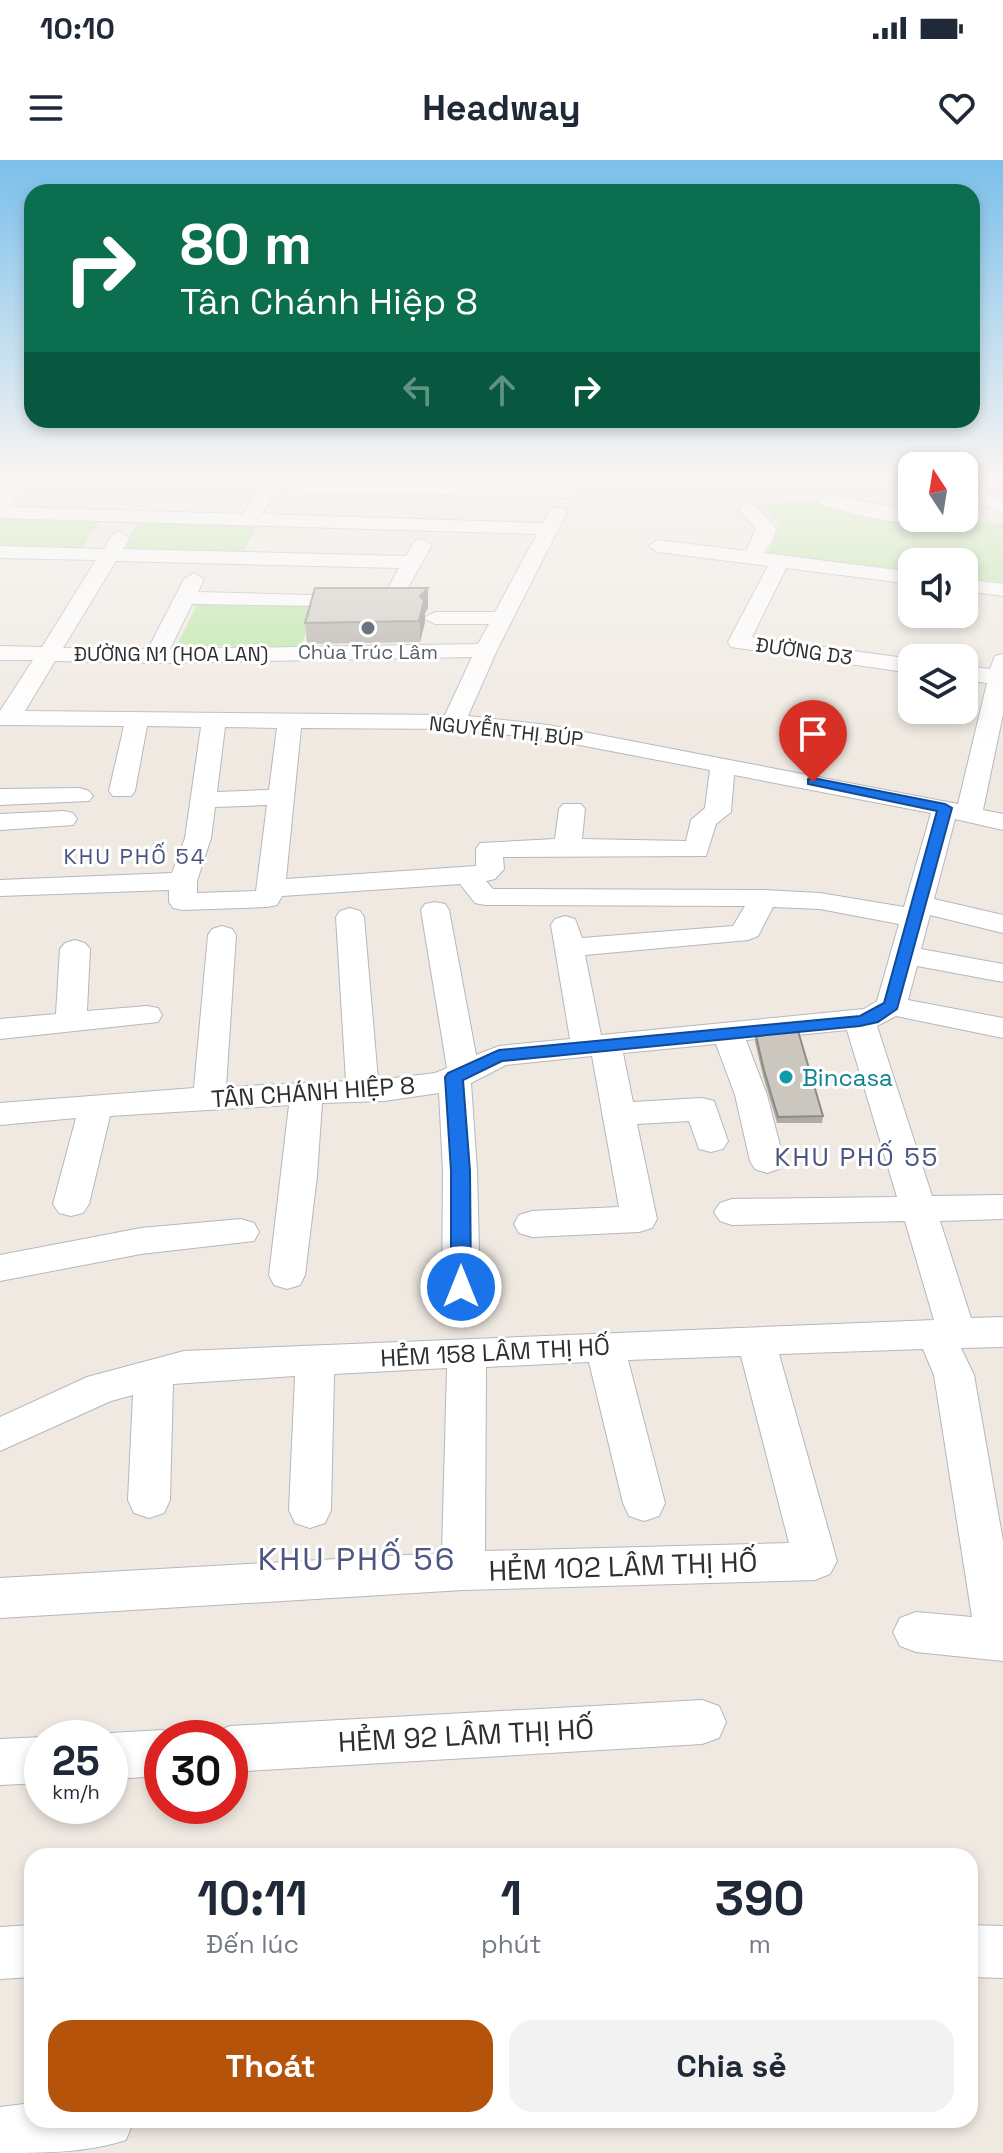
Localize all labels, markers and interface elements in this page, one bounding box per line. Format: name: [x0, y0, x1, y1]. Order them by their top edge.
text: 10:10: [40, 9, 115, 48]
text: Headway: [422, 85, 581, 131]
icon: menu: [24, 86, 68, 130]
icon: heart: [935, 86, 979, 130]
text: 80 m: [180, 209, 312, 280]
icon: right: [48, 216, 152, 320]
text: Tân Chánh Hiệp 8: [180, 279, 478, 325]
icon: left: [396, 368, 440, 412]
icon: ahead: [480, 368, 524, 412]
icon: right: [564, 368, 608, 412]
north arrow: [898, 452, 978, 532]
map controls: [898, 452, 978, 724]
button: sound: [898, 548, 978, 628]
marker: Chùa Trúc Lâm: [359, 619, 377, 637]
street label: ĐƯỜNG D3: [754, 631, 854, 671]
place label: Chùa Trúc Lâm: [298, 639, 438, 665]
street label: ĐƯỜNG N1 (HOA LAN): [74, 641, 268, 667]
button: layers: [898, 644, 978, 724]
pin: [779, 700, 847, 782]
street label: NGUYỄN THỊ BÚP: [428, 708, 584, 752]
icon: arrive: [791, 712, 835, 756]
district label: KHU PHỐ 54: [63, 842, 207, 870]
place label: Bincasa: [802, 1062, 893, 1093]
marker: Bincasa: [777, 1068, 795, 1086]
street label: TÂN CHÁNH HIỆP 8: [210, 1069, 416, 1115]
district label: KHU PHỐ 55: [775, 1140, 939, 1174]
position arrow: [419, 1245, 503, 1329]
street label: HẺM 158 LÂM THỊ HỐ: [379, 1331, 611, 1373]
district label: KHU PHỐ 56: [258, 1538, 456, 1579]
street label: HẺM 102 LÂM THỊ HỐ: [488, 1543, 758, 1589]
street label: HẺM 92 LÂM THỊ HỐ: [337, 1710, 595, 1760]
speed limit sign: 30: [144, 1720, 248, 1824]
text: 25: [52, 1736, 100, 1787]
text: km/h: [52, 1779, 100, 1805]
text: 10:11: [197, 1868, 308, 1929]
text: 1: [500, 1868, 522, 1929]
text: 390: [715, 1868, 805, 1929]
text: Đến lúc: [206, 1927, 299, 1961]
text: phút: [481, 1927, 541, 1961]
text: m: [749, 1927, 771, 1961]
button: Thoát: [48, 2020, 493, 2112]
button: Chia sẻ: [509, 2020, 954, 2112]

